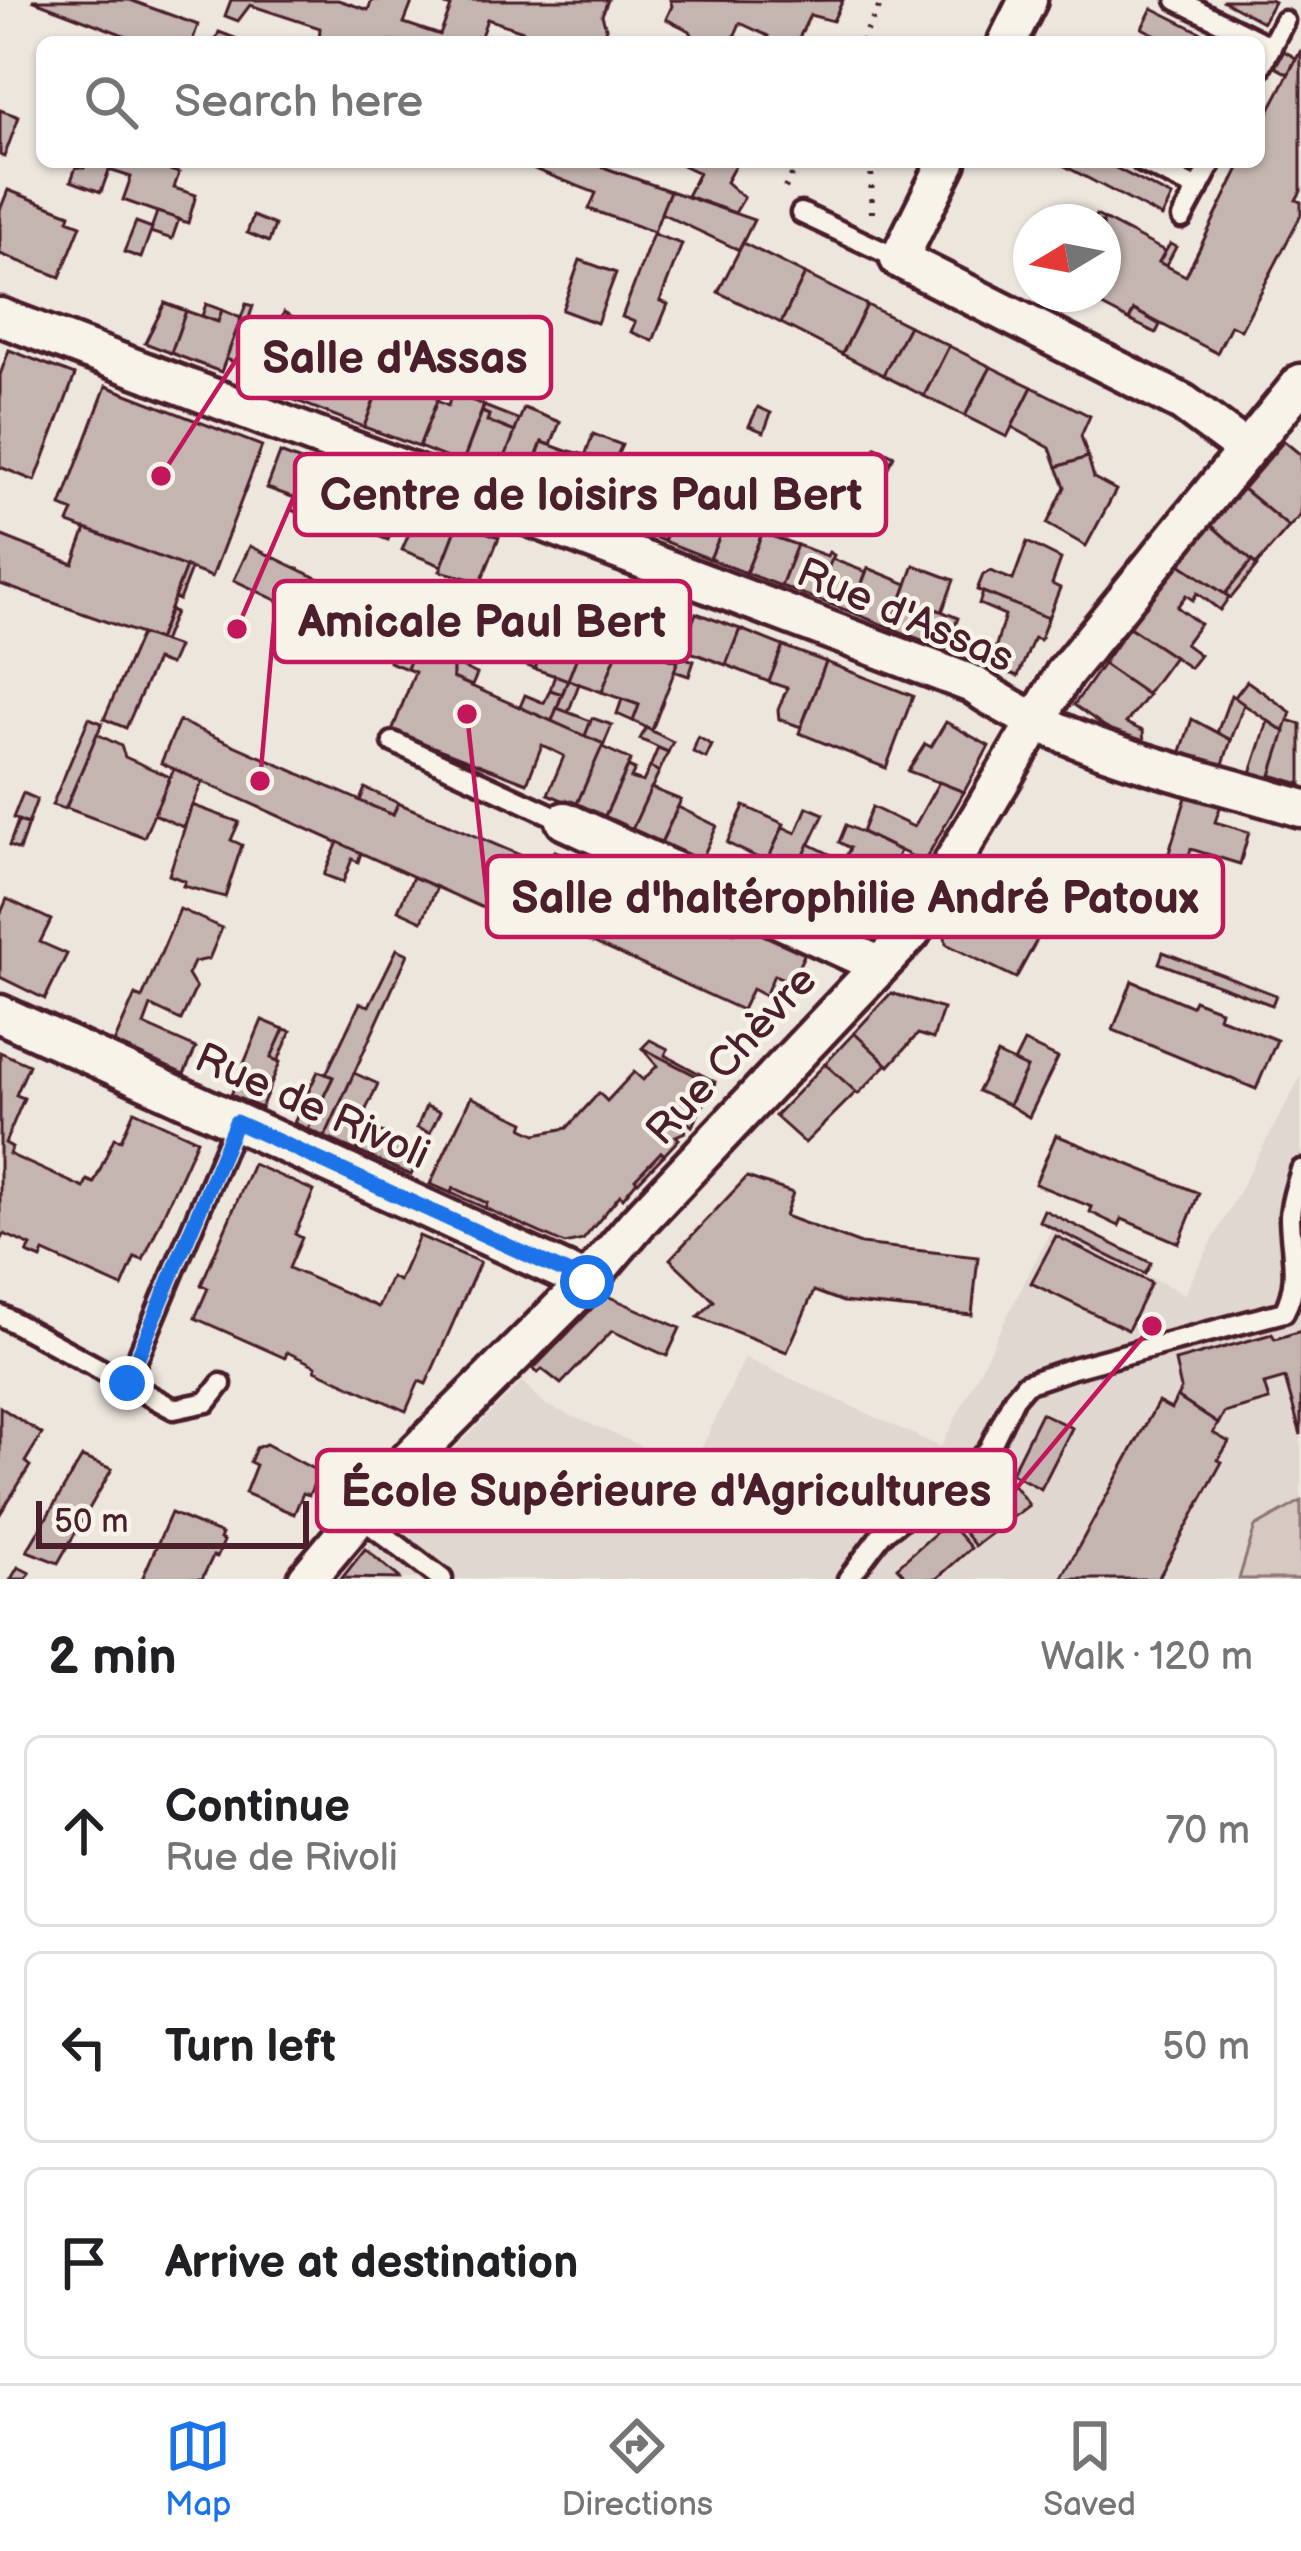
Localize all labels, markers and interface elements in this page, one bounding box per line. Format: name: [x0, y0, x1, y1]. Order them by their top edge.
search box: [36, 36, 1265, 168]
icon: search: [78, 69, 144, 135]
text: Search here: [174, 75, 423, 130]
north arrow: [1013, 204, 1121, 312]
callout: Salle d'Assas: [238, 317, 551, 398]
text: Salle d'Assas: [262, 332, 528, 387]
callout: Centre de loisirs Paul Bert: [295, 454, 886, 535]
text: Centre de loisirs Paul Bert: [320, 469, 862, 524]
street label: Rue d'Assas: [789, 547, 1021, 685]
callout: Amicale Paul Bert: [274, 581, 690, 662]
text: Amicale Paul Bert: [297, 596, 666, 651]
callout: Salle d'haltérophilie André Patoux: [487, 856, 1223, 937]
text: Salle d'haltérophilie André Patoux: [511, 872, 1199, 927]
street label: Rue Chèvre: [636, 956, 828, 1156]
street label: Rue de Rivoli: [187, 1033, 437, 1181]
route start: [560, 1255, 614, 1309]
route end: [100, 1356, 154, 1410]
callout: École Supérieure d'Agricultures: [317, 1450, 1015, 1531]
text: École Supérieure d'Agricultures: [341, 1462, 991, 1520]
scale bar: [36, 1495, 309, 1548]
text: 50 m: [54, 1502, 129, 1542]
text: 2 min: [48, 1627, 177, 1688]
text: Walk · 120 m: [1041, 1634, 1253, 1681]
text: Continue: [165, 1780, 350, 1835]
icon: ahead: [51, 1798, 117, 1864]
text: 70 m: [1165, 1808, 1250, 1855]
text: Rue de Rivoli: [165, 1835, 398, 1882]
icon: left: [51, 2014, 117, 2080]
text: Turn left: [165, 2020, 336, 2075]
text: 50 m: [1162, 2024, 1250, 2071]
icon: arrive: [51, 2230, 117, 2296]
text: Arrive at destination: [165, 2236, 578, 2291]
tab: Map: [165, 2413, 231, 2525]
tab: Directions: [562, 2413, 713, 2525]
tab: Saved: [1043, 2413, 1136, 2525]

